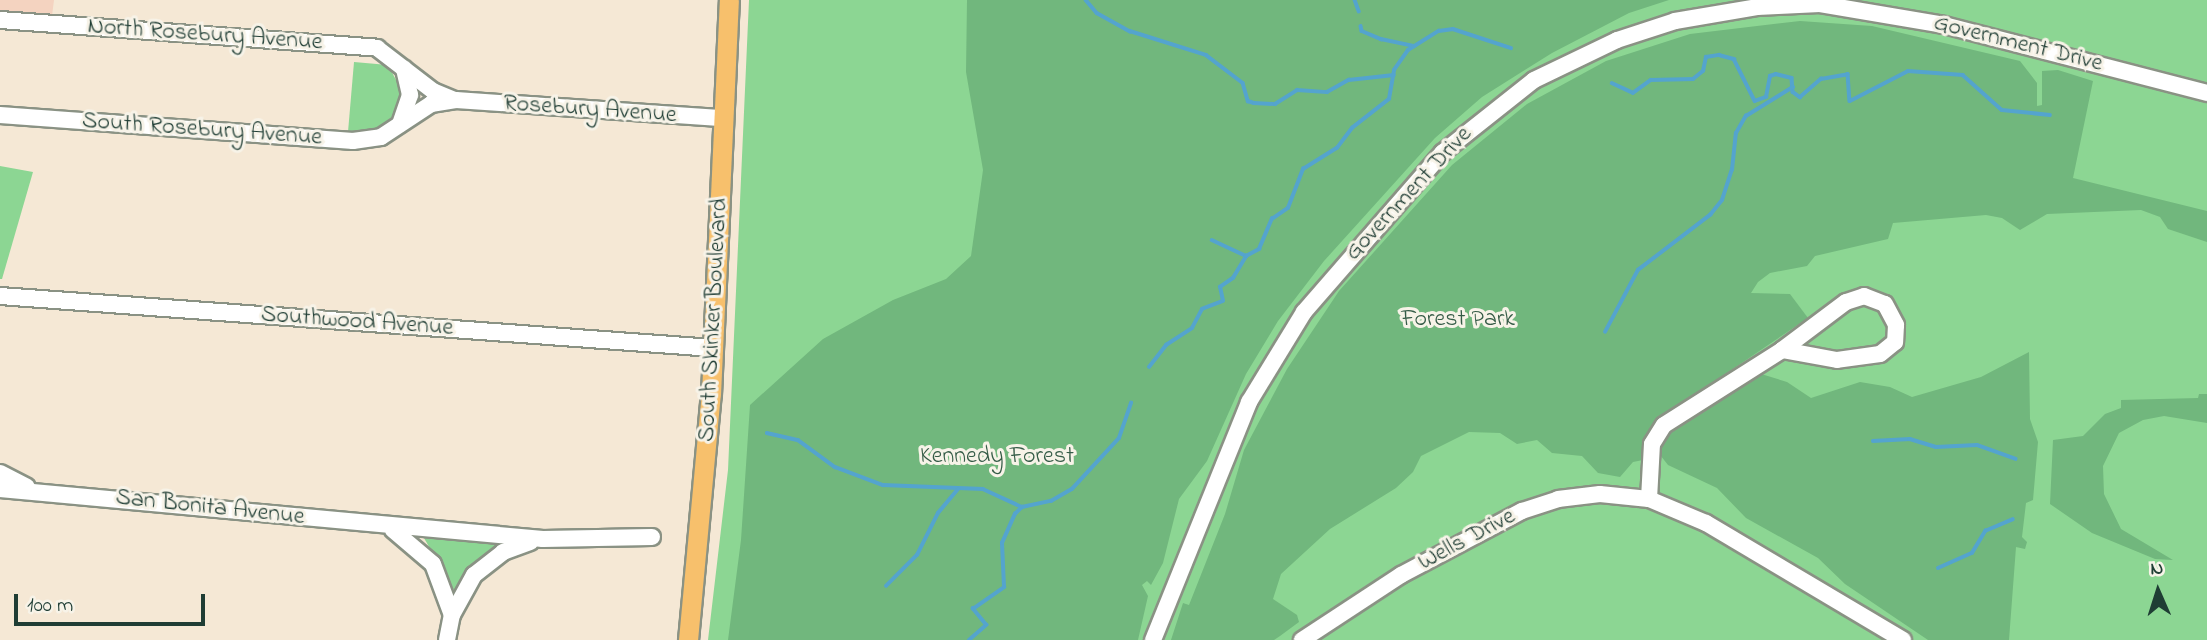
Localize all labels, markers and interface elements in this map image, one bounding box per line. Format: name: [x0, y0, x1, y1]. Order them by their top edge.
street label: Government Drive: [1931, 9, 2105, 79]
street label: North Rosebury Avenue: [87, 12, 323, 58]
street label: Rosebury Avenue: [502, 90, 678, 130]
street label: South Rosebury Avenue: [81, 107, 323, 153]
street label: Government Drive: [1340, 121, 1478, 267]
street label: South Skinker Boulevard: [693, 197, 735, 443]
street label: Southwood Avenue: [260, 301, 454, 343]
park label: Forest Park: [1401, 306, 1515, 334]
park label: Kennedy Forest: [920, 443, 1074, 471]
street label: San Bonita Avenue: [114, 484, 306, 532]
street label: Wells Drive: [1414, 502, 1520, 578]
north arrow: [2123, 556, 2193, 626]
text: N: [2150, 556, 2164, 583]
scale bar: [18, 580, 208, 624]
text: 100 m: [27, 591, 73, 621]

